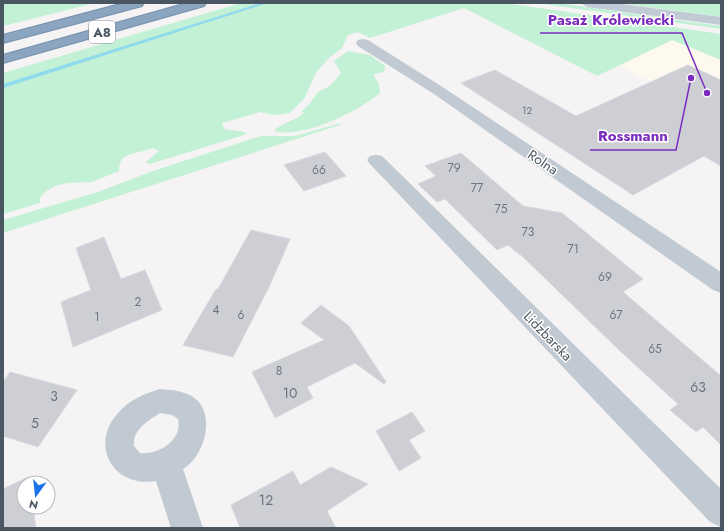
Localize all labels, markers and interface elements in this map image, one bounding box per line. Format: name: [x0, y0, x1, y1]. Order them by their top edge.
callout: Pasaż Królewiecki: [540, 6, 682, 33]
text: Pasaż Królewiecki: [548, 9, 674, 31]
road number: A8: [89, 21, 115, 43]
house number: 12: [522, 103, 532, 118]
callout: Rossmann: [590, 123, 676, 150]
text: Rossmann: [598, 125, 668, 147]
street label: Rolna: [524, 145, 562, 179]
house number: 79: [447, 159, 461, 177]
house number: 66: [312, 161, 326, 179]
house number: 77: [471, 179, 484, 197]
house number: 75: [494, 200, 508, 218]
house number: 73: [522, 223, 535, 241]
house number: 71: [567, 240, 579, 258]
house number: 69: [598, 268, 612, 286]
house number: 2: [135, 293, 142, 311]
house number: 4: [213, 301, 220, 319]
house number: 6: [238, 306, 245, 324]
house number: 67: [609, 306, 623, 324]
street label: Lidzbarska: [519, 307, 577, 365]
house number: 1: [94, 308, 100, 326]
house number: 65: [648, 340, 662, 358]
house number: 8: [276, 362, 282, 380]
house number: 63: [690, 377, 706, 397]
house number: 10: [283, 383, 297, 403]
house number: 3: [50, 386, 58, 406]
house number: 5: [31, 413, 39, 433]
north arrow: [16, 475, 56, 515]
house number: 12: [259, 490, 273, 510]
text: N: [27, 496, 40, 514]

